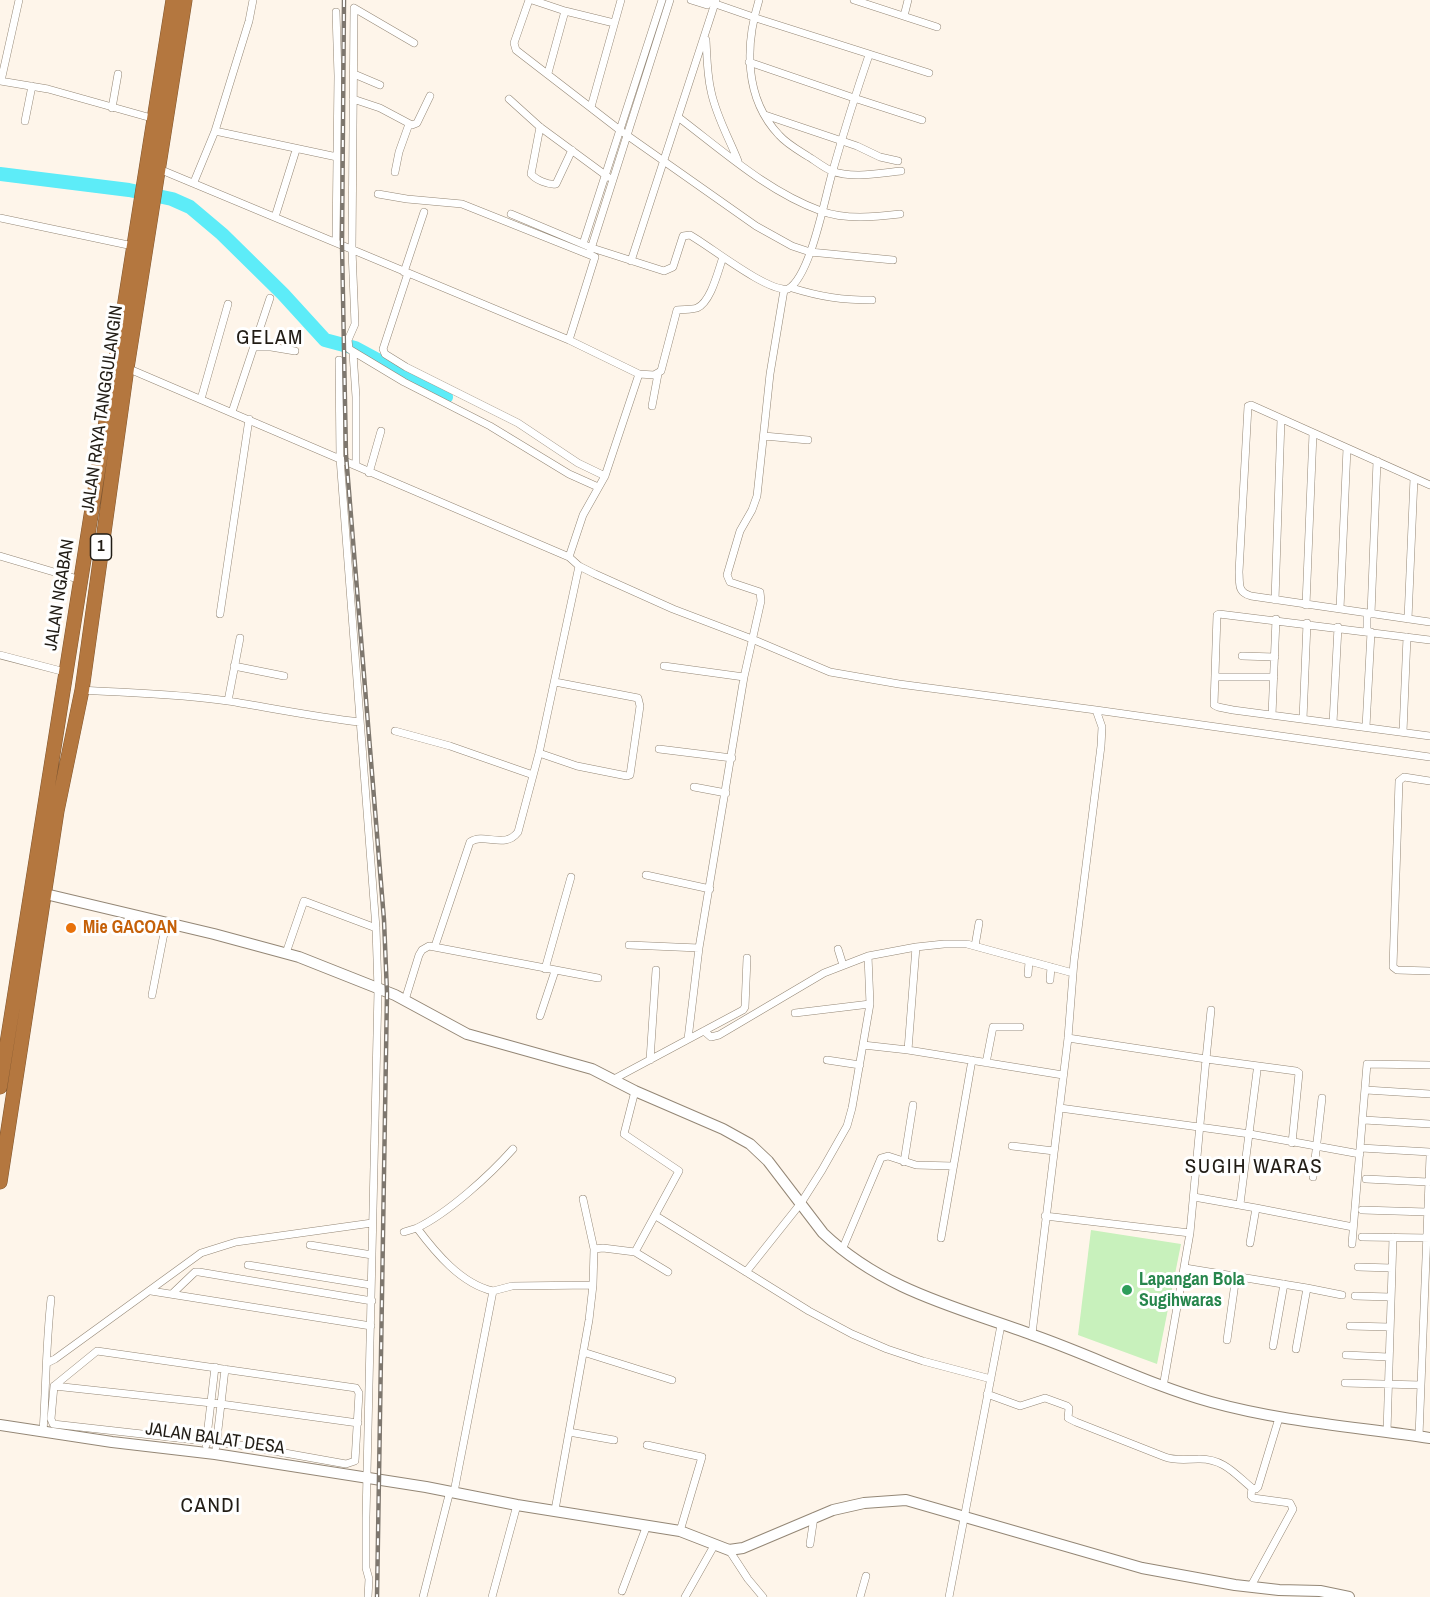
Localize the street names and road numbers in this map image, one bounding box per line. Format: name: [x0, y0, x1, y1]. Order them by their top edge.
street label: JALAN RAYA TANGGULANGIN: [78, 304, 128, 514]
road number: 1: [90, 534, 112, 560]
street label: JALAN NGABAN: [41, 538, 79, 652]
street label: JALAN BALAT DESA: [144, 1419, 286, 1459]

